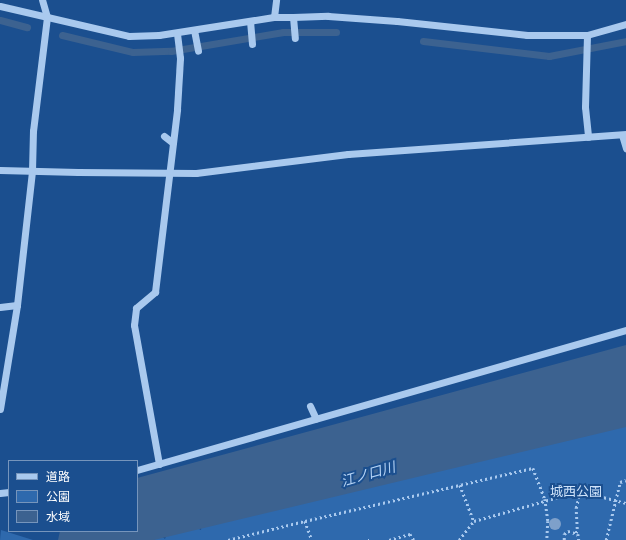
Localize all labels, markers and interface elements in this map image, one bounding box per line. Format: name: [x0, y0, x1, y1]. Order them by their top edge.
water label: 江ノ口川: [339, 458, 397, 490]
legend: [8, 460, 138, 532]
text: 道路: [46, 468, 70, 485]
park label: 城西公園: [550, 483, 602, 499]
text: 公園: [46, 488, 70, 505]
text: 水域: [46, 508, 70, 525]

